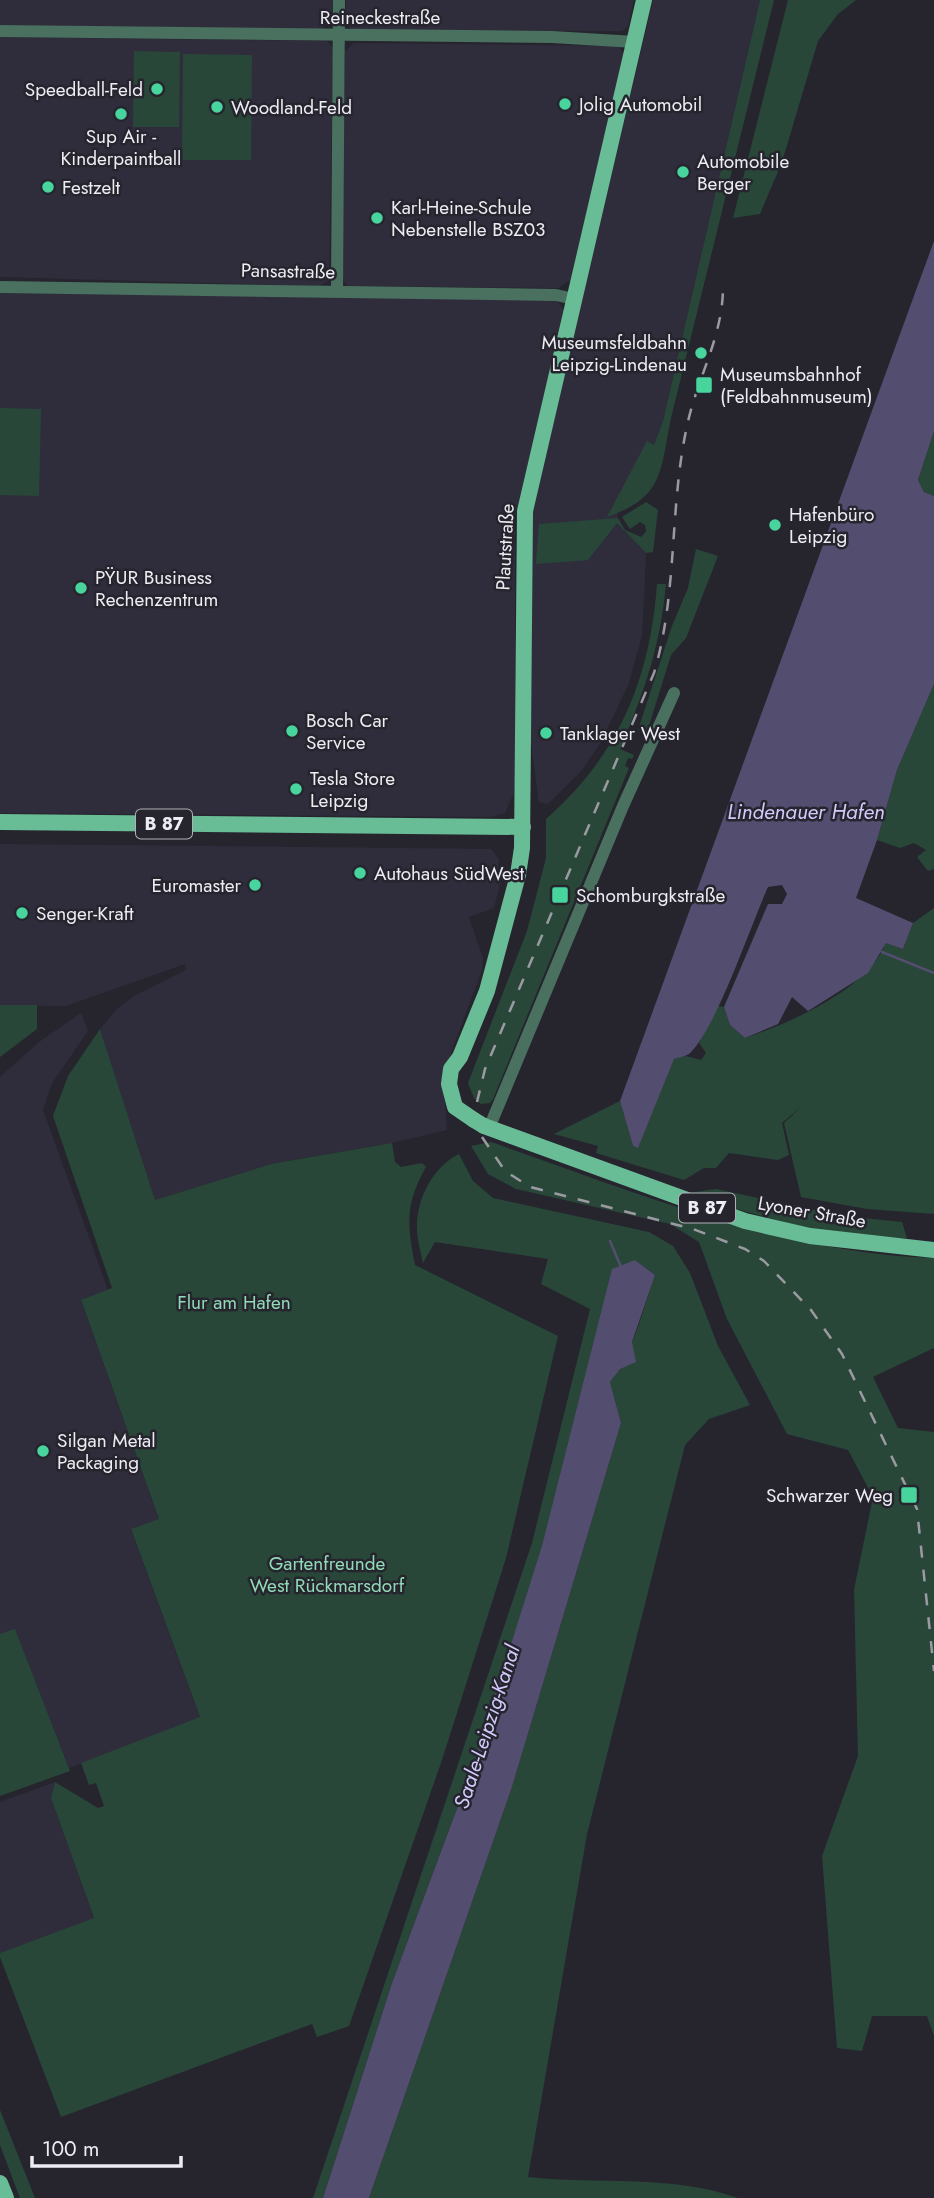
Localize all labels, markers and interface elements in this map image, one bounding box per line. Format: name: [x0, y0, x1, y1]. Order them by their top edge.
street label: Reineckestraße: [320, 4, 440, 31]
place label: Speedball-Feld: [25, 76, 143, 103]
marker: Speedball-Feld: [149, 81, 165, 97]
place label: Jolig Automobil: [576, 91, 702, 118]
place label: Woodland-Feld: [231, 94, 352, 121]
marker: Jolig Automobil: [557, 96, 573, 112]
marker: Woodland-Feld: [209, 99, 225, 115]
marker: Sup Air - Kinderpaintball: [113, 106, 129, 122]
place label: Sup Air - Kinderpaintball: [61, 123, 181, 172]
place label: Automobile Berger: [697, 148, 789, 197]
marker: Automobile Berger: [675, 164, 691, 180]
place label: Festzelt: [62, 174, 121, 201]
marker: Festzelt: [40, 179, 56, 195]
place label: Karl-Heine-Schule Nebenstelle BSZ03: [391, 194, 545, 243]
marker: Karl-Heine-Schule Nebenstelle BSZ03: [369, 210, 385, 226]
street label: Pansastraße: [241, 257, 336, 285]
place label: Museumsfeldbahn Leipzig-Lindenau: [541, 329, 687, 378]
marker: Museumsfeldbahn Leipzig-Lindenau: [693, 345, 709, 361]
place label: Museumsbahnhof (Feldbahnmuseum): [720, 361, 873, 410]
marker: Museumsbahnhof (Feldbahnmuseum): [694, 375, 714, 395]
place label: Hafenbüro Leipzig: [789, 501, 874, 550]
street label: Plautstraße: [489, 503, 521, 591]
marker: Hafenbüro Leipzig: [767, 517, 783, 533]
place label: PŸUR Business Rechenzentrum: [95, 564, 218, 613]
marker: PŸUR Business Rechenzentrum: [73, 580, 89, 596]
place label: Bosch Car Service: [306, 707, 389, 756]
place label: Tanklager West: [560, 720, 680, 747]
marker: Bosch Car Service: [284, 723, 300, 739]
marker: Tanklager West: [538, 725, 554, 741]
place label: Tesla Store Leipzig: [310, 765, 395, 814]
marker: Tesla Store Leipzig: [288, 781, 304, 797]
water label: Lindenauer Hafen: [727, 797, 885, 827]
road number: B 87: [136, 810, 192, 838]
place label: Autohaus SüdWest: [374, 860, 524, 887]
marker: Autohaus SüdWest: [352, 865, 368, 881]
place label: Euromaster: [151, 872, 241, 899]
marker: Euromaster: [247, 877, 263, 893]
place label: Schomburgkstraße: [576, 882, 725, 909]
marker: Schomburgkstraße: [550, 885, 570, 905]
place label: Senger-Kraft: [36, 900, 134, 927]
marker: Senger-Kraft: [14, 905, 30, 921]
street label: Lyoner Straße: [756, 1189, 868, 1235]
road number: B 87: [679, 1194, 735, 1223]
park label: Flur am Hafen: [177, 1289, 291, 1316]
place label: Silgan Metal Packaging: [57, 1427, 156, 1476]
marker: Silgan Metal Packaging: [35, 1443, 51, 1459]
place label: Schwarzer Weg: [766, 1482, 893, 1509]
marker: Schwarzer Weg: [899, 1485, 919, 1505]
park label: Gartenfreunde West Rückmarsdorf: [250, 1550, 405, 1599]
water label: Saale-Leipzig-Kanal: [446, 1640, 528, 1813]
scale bar: [32, 2124, 180, 2168]
text: 100 m: [42, 2134, 99, 2164]

